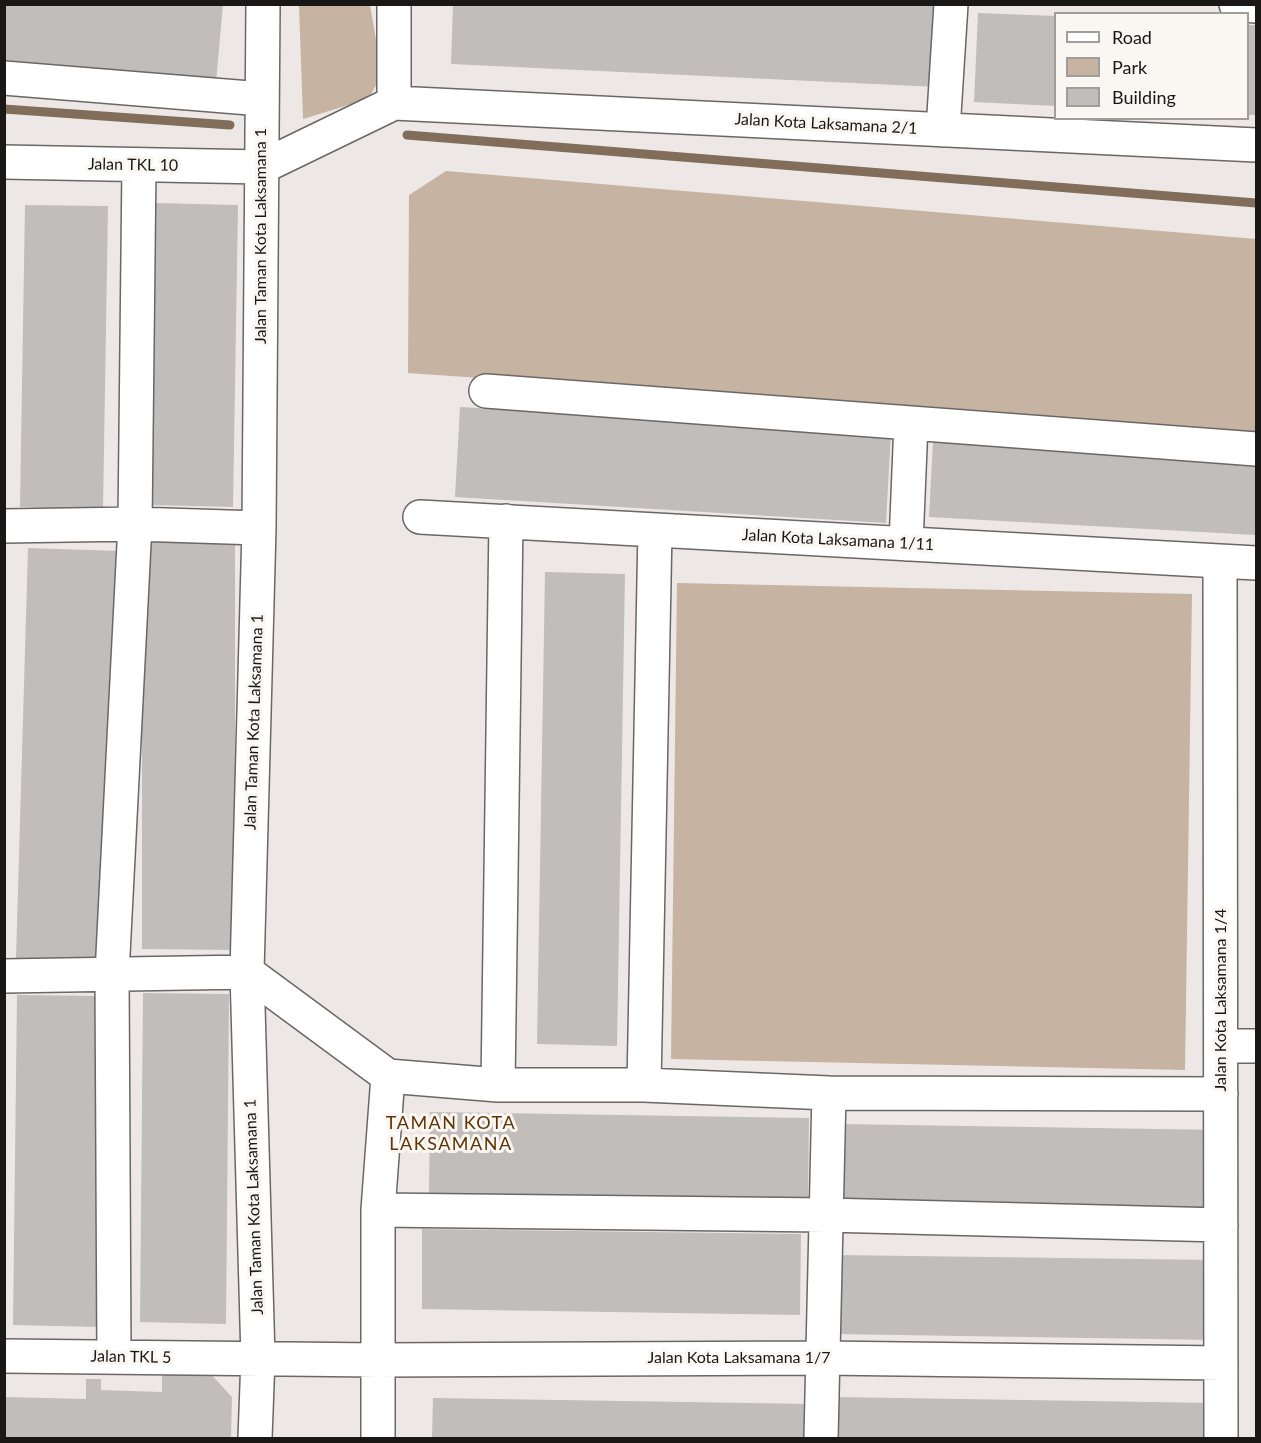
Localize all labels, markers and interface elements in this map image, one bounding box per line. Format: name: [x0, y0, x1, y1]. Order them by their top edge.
legend: [1054, 12, 1249, 120]
text: Road: [1112, 26, 1152, 48]
text: Park: [1112, 56, 1147, 78]
text: Building: [1112, 86, 1176, 108]
street label: Jalan Kota Laksamana 2/1: [734, 110, 918, 138]
street label: Jalan Taman Kota Laksamana 1: [251, 128, 271, 344]
street label: Jalan TKL 10: [88, 155, 178, 175]
street label: Jalan Kota Laksamana 1/11: [742, 525, 934, 555]
street label: Jalan Taman Kota Laksamana 1: [241, 614, 267, 830]
street label: Jalan Kota Laksamana 1/4: [1211, 909, 1231, 1091]
street label: Jalan Taman Kota Laksamana 1: [241, 1099, 267, 1315]
district label: TAMAN KOTA LAKSAMANA: [386, 1112, 516, 1154]
street label: Jalan TKL 5: [90, 1347, 172, 1367]
street label: Jalan Kota Laksamana 1/7: [648, 1348, 830, 1368]

